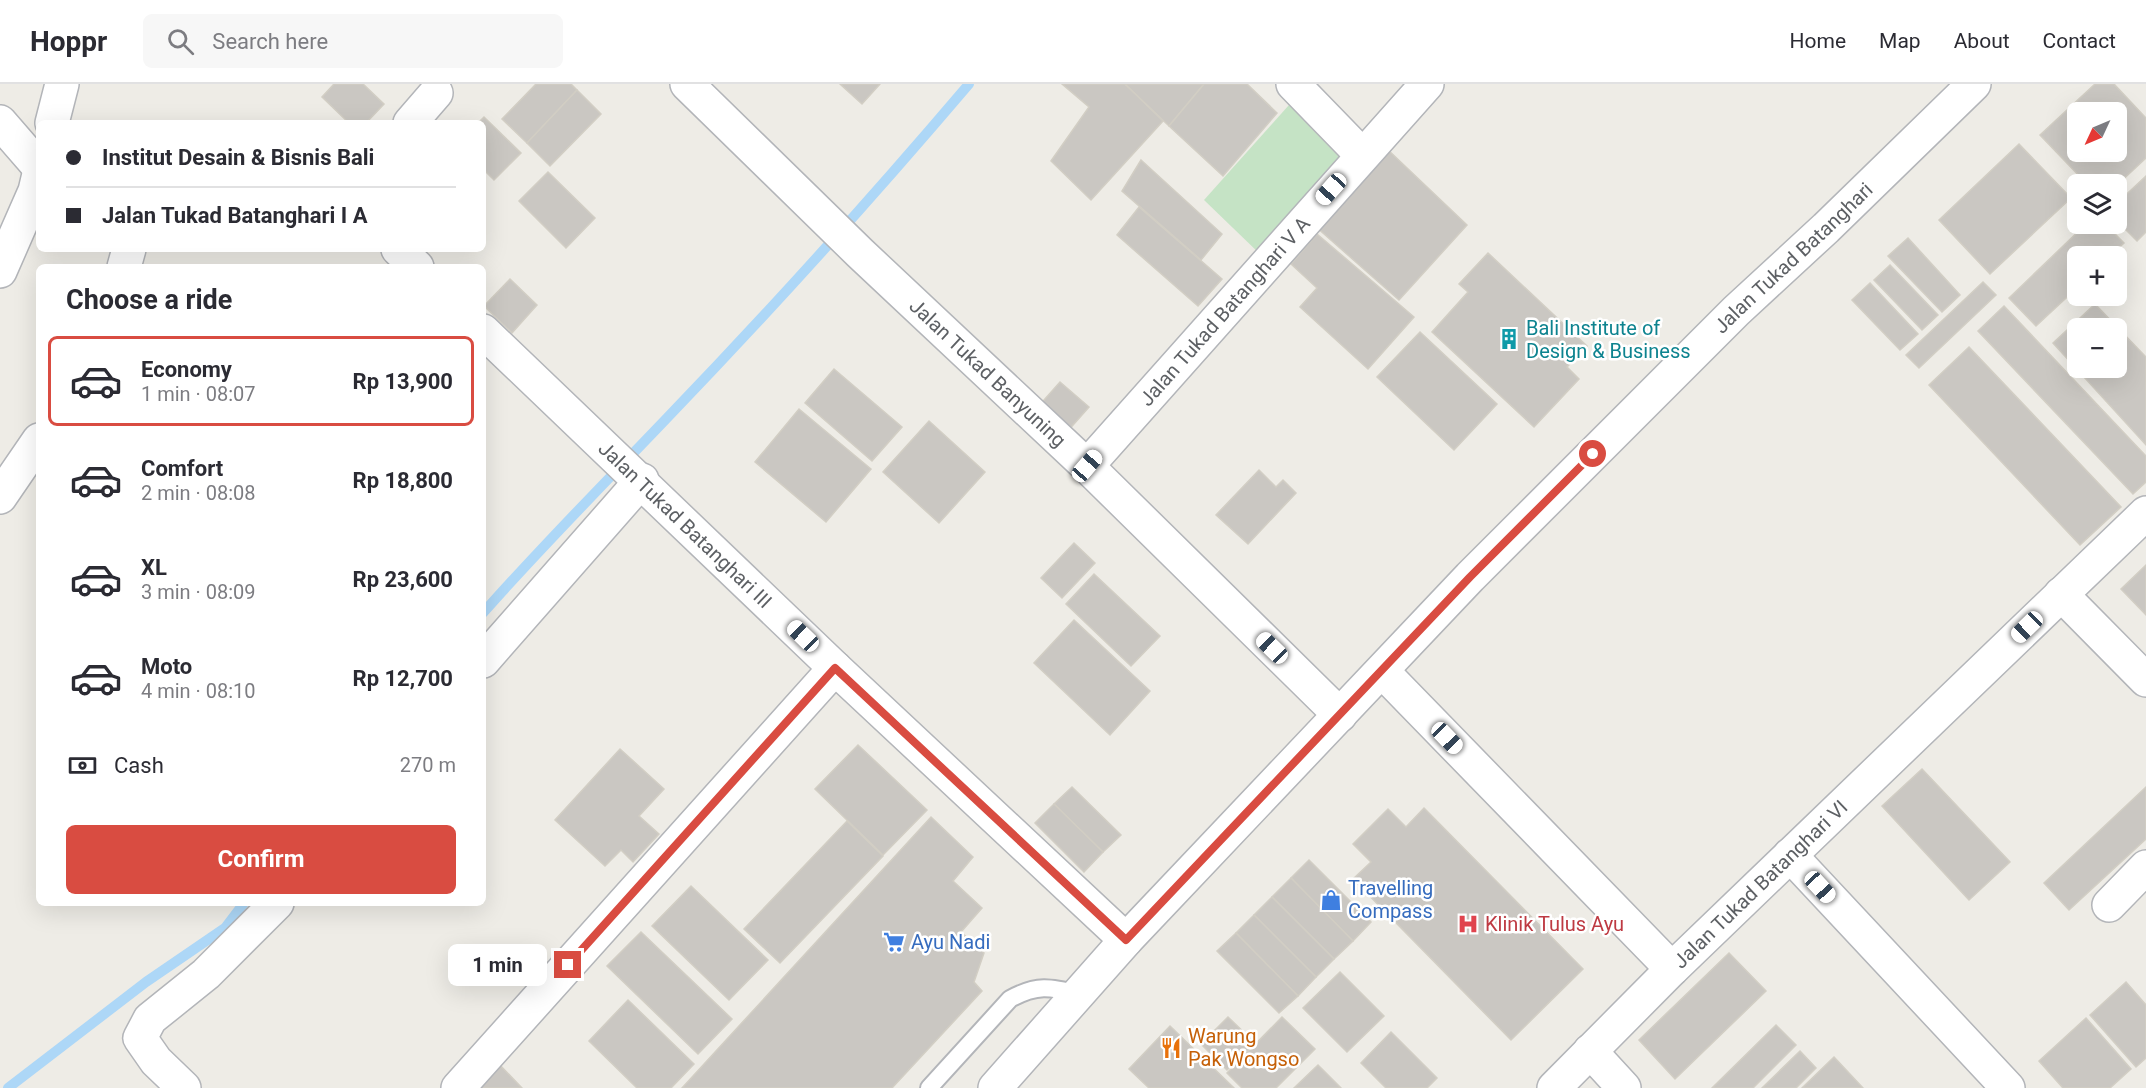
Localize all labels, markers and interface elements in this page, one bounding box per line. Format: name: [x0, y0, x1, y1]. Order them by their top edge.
search box: [143, 14, 563, 68]
text: Hoppr: [30, 25, 107, 58]
icon: search: [164, 25, 197, 58]
text: Search here: [212, 29, 328, 54]
text: Home: [1790, 29, 1846, 53]
text: Map: [1879, 29, 1921, 53]
text: About: [1954, 29, 2010, 53]
text: Contact: [2043, 29, 2116, 53]
north arrow: [2067, 102, 2127, 162]
map controls: [2067, 102, 2127, 378]
text: Institut Desain & Bisnis Bali: [102, 145, 374, 170]
car: [1312, 170, 1350, 208]
button: layers: [2067, 174, 2127, 234]
street label: Jalan Tukad Batanghari: [1709, 177, 1878, 338]
text: Jalan Tukad Batanghari I A: [102, 203, 367, 228]
street label: Jalan Tukad Batanghari V A: [1134, 212, 1315, 411]
button: +: [2067, 246, 2127, 306]
text: Choose a ride: [66, 284, 232, 316]
street label: Jalan Tukad Banyuning: [904, 294, 1071, 452]
place label: Bali Institute of Design & Business: [1526, 316, 1691, 363]
button: −: [2067, 318, 2127, 378]
building icon: Bali Institute of Design & Business: [1497, 327, 1521, 351]
icon: car: [69, 354, 123, 408]
text: Economy: [141, 357, 232, 382]
text: Rp 13,900: [353, 369, 453, 394]
text: 1 min · 08:07: [141, 382, 256, 406]
street label: Jalan Tukad Batanghari III: [594, 436, 777, 613]
route start: [1579, 440, 1606, 467]
car: [1068, 447, 1106, 485]
icon: car: [69, 453, 123, 507]
text: Comfort: [141, 456, 223, 481]
text: Rp 18,800: [353, 468, 453, 493]
text: 2 min · 08:08: [141, 481, 256, 505]
icon: car: [69, 552, 123, 606]
text: XL: [141, 555, 167, 580]
text: Rp 23,600: [353, 567, 453, 592]
text: 3 min · 08:09: [141, 580, 256, 604]
car: [2008, 608, 2046, 646]
car: [784, 617, 822, 655]
car: [1253, 629, 1291, 667]
icon: car: [69, 651, 123, 705]
text: Moto: [141, 654, 192, 679]
text: Rp 12,700: [353, 666, 453, 691]
text: 4 min · 08:10: [141, 679, 256, 703]
car: [1428, 719, 1466, 757]
icon: cash: [66, 749, 99, 782]
text: Cash: [114, 753, 164, 778]
text: 270 m: [400, 753, 456, 777]
street label: Jalan Tukad Batanghari VI: [1668, 795, 1852, 973]
button: Confirm: [66, 825, 456, 894]
car: [1801, 868, 1839, 906]
place label: Travelling Compass: [1348, 876, 1433, 923]
shop icon: Travelling Compass: [1319, 888, 1343, 912]
hospital icon: Klinik Tulus Ayu: [1456, 912, 1480, 936]
place label: Klinik Tulus Ayu: [1485, 912, 1624, 936]
supermarket icon: Ayu Nadi: [882, 930, 906, 954]
place label: Ayu Nadi: [911, 930, 990, 954]
callout: 1 min: [448, 944, 547, 986]
route end: [554, 951, 581, 978]
text: 1 min: [472, 953, 523, 977]
place label: Warung Pak Wongso: [1188, 1024, 1299, 1071]
restaurant icon: Warung Pak Wongso: [1159, 1036, 1183, 1060]

